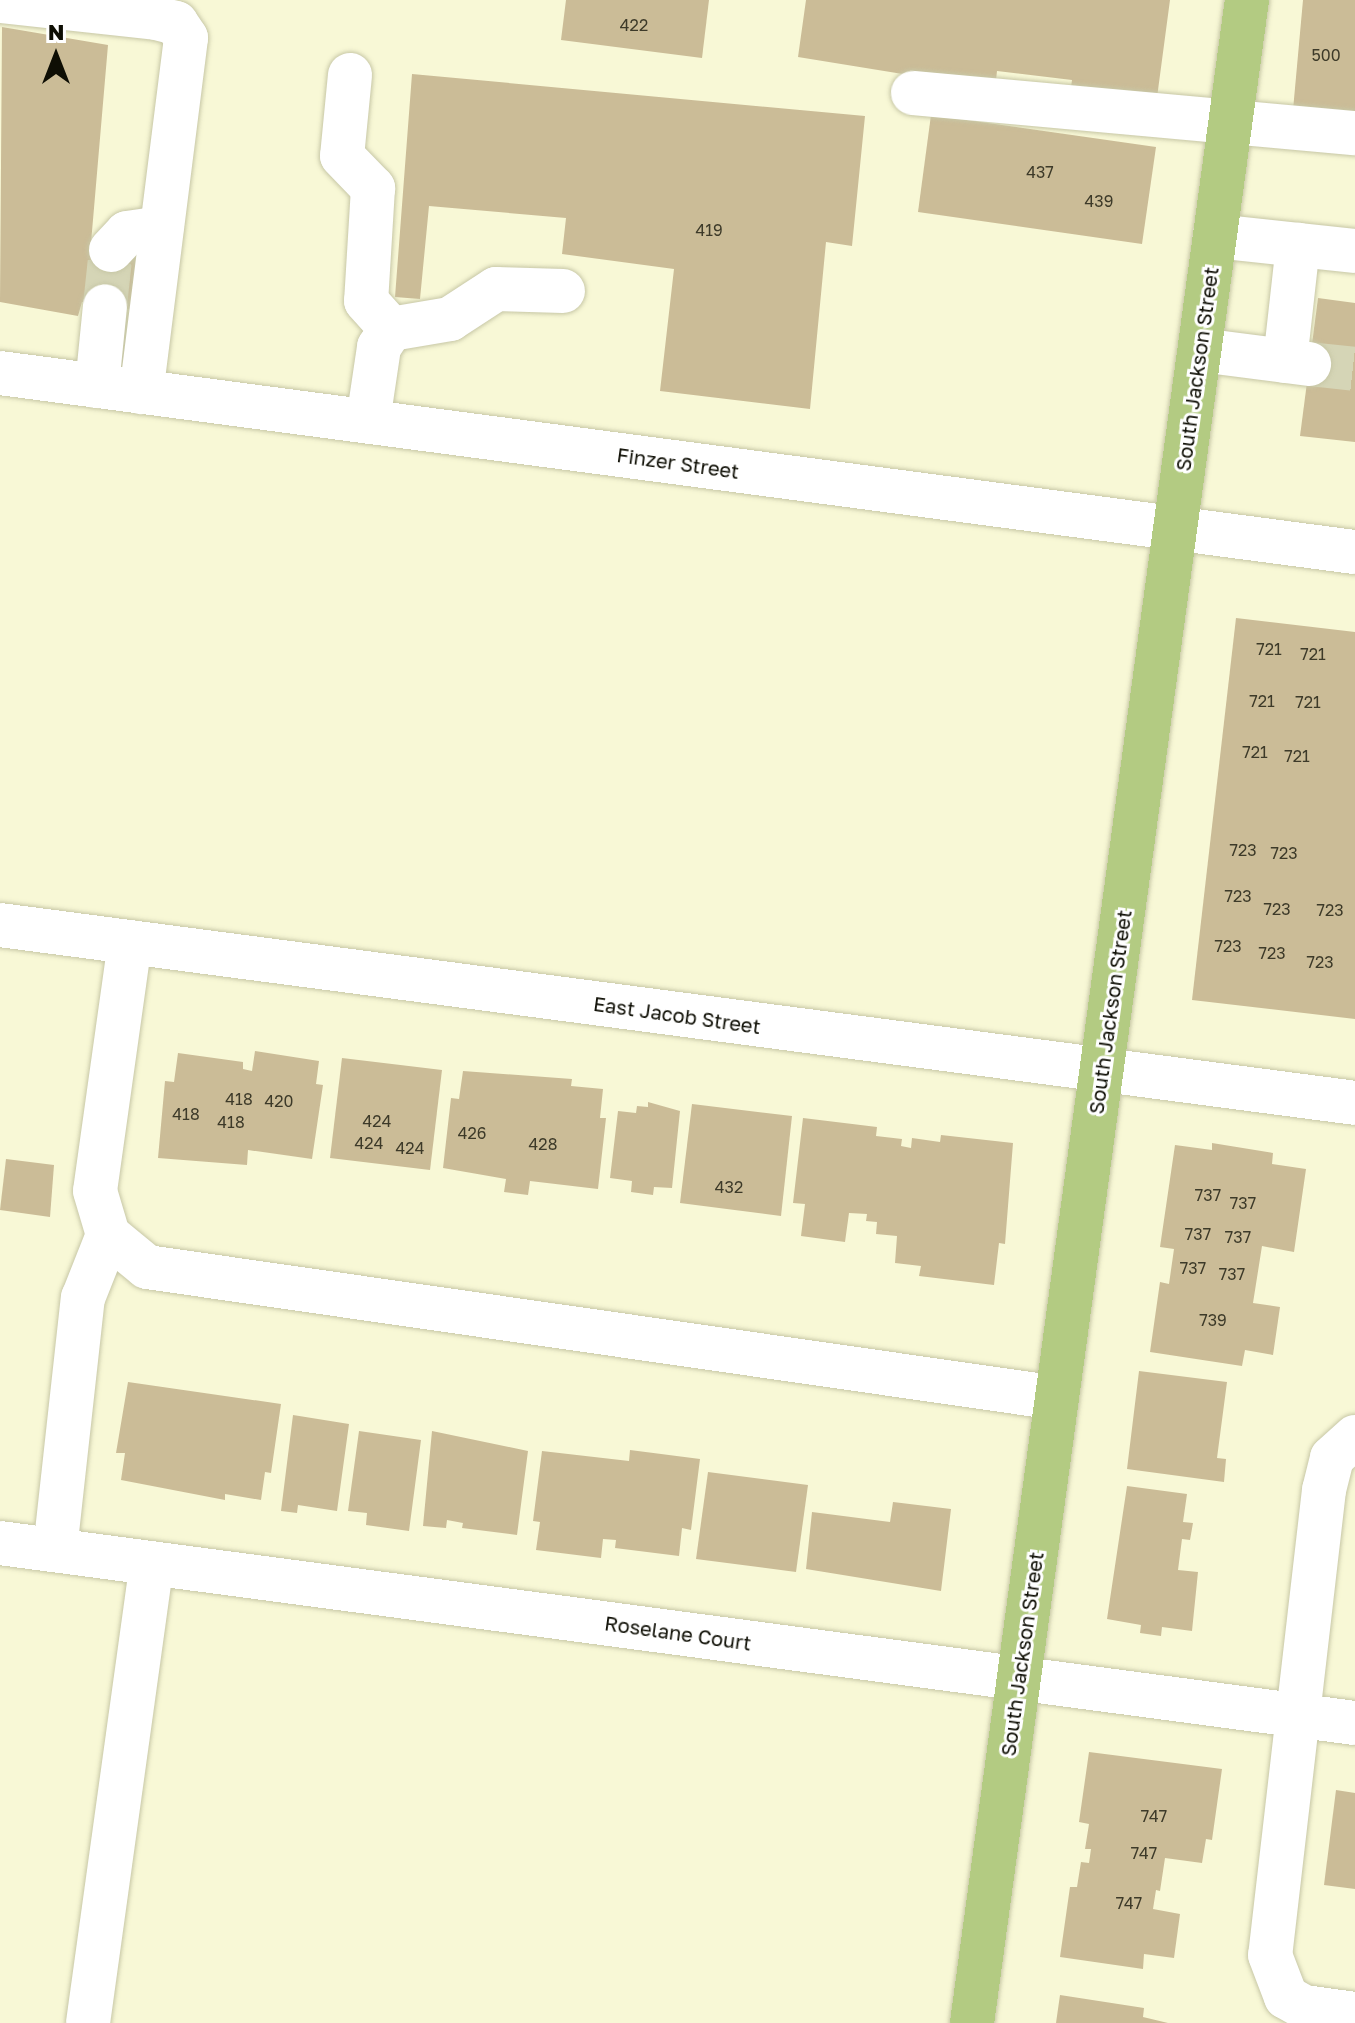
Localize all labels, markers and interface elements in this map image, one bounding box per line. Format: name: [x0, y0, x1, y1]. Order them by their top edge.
house number: 422: [620, 15, 648, 35]
north arrow: [16, 16, 96, 96]
text: N: [48, 18, 64, 45]
house number: 500: [1311, 45, 1341, 65]
house number: 437: [1026, 162, 1054, 182]
house number: 439: [1085, 191, 1113, 211]
house number: 419: [695, 220, 723, 240]
street label: South Jackson Street: [1171, 265, 1223, 473]
street label: Finzer Street: [615, 443, 741, 483]
house number: 721: [1256, 639, 1282, 659]
house number: 721: [1300, 644, 1326, 664]
house number: 721: [1249, 691, 1275, 711]
house number: 721: [1295, 692, 1321, 712]
house number: 721: [1242, 742, 1268, 762]
house number: 721: [1284, 746, 1310, 766]
house number: 723: [1229, 840, 1257, 860]
house number: 723: [1270, 843, 1298, 863]
house number: 723: [1224, 886, 1252, 906]
house number: 723: [1263, 899, 1291, 919]
house number: 723: [1316, 900, 1344, 920]
street label: South Jackson Street: [1084, 908, 1136, 1116]
house number: 723: [1214, 936, 1242, 956]
house number: 723: [1258, 943, 1286, 963]
house number: 723: [1306, 952, 1334, 972]
street label: East Jacob Street: [592, 991, 762, 1039]
house number: 418: [225, 1089, 253, 1109]
house number: 420: [265, 1091, 293, 1111]
house number: 418: [172, 1104, 200, 1124]
house number: 424: [363, 1111, 391, 1131]
house number: 418: [217, 1112, 245, 1132]
house number: 426: [458, 1123, 486, 1143]
house number: 424: [355, 1133, 383, 1153]
house number: 428: [529, 1134, 557, 1154]
house number: 424: [396, 1138, 424, 1158]
house number: 432: [715, 1177, 743, 1197]
house number: 737: [1195, 1185, 1221, 1205]
house number: 737: [1230, 1193, 1256, 1213]
house number: 737: [1185, 1224, 1211, 1244]
house number: 737: [1225, 1227, 1251, 1247]
house number: 737: [1180, 1258, 1206, 1278]
house number: 737: [1219, 1264, 1245, 1284]
house number: 739: [1199, 1310, 1227, 1330]
street label: South Jackson Street: [996, 1550, 1048, 1758]
street label: Roselane Court: [603, 1611, 753, 1655]
house number: 747: [1141, 1806, 1167, 1826]
house number: 747: [1131, 1843, 1157, 1863]
house number: 747: [1116, 1893, 1142, 1913]

